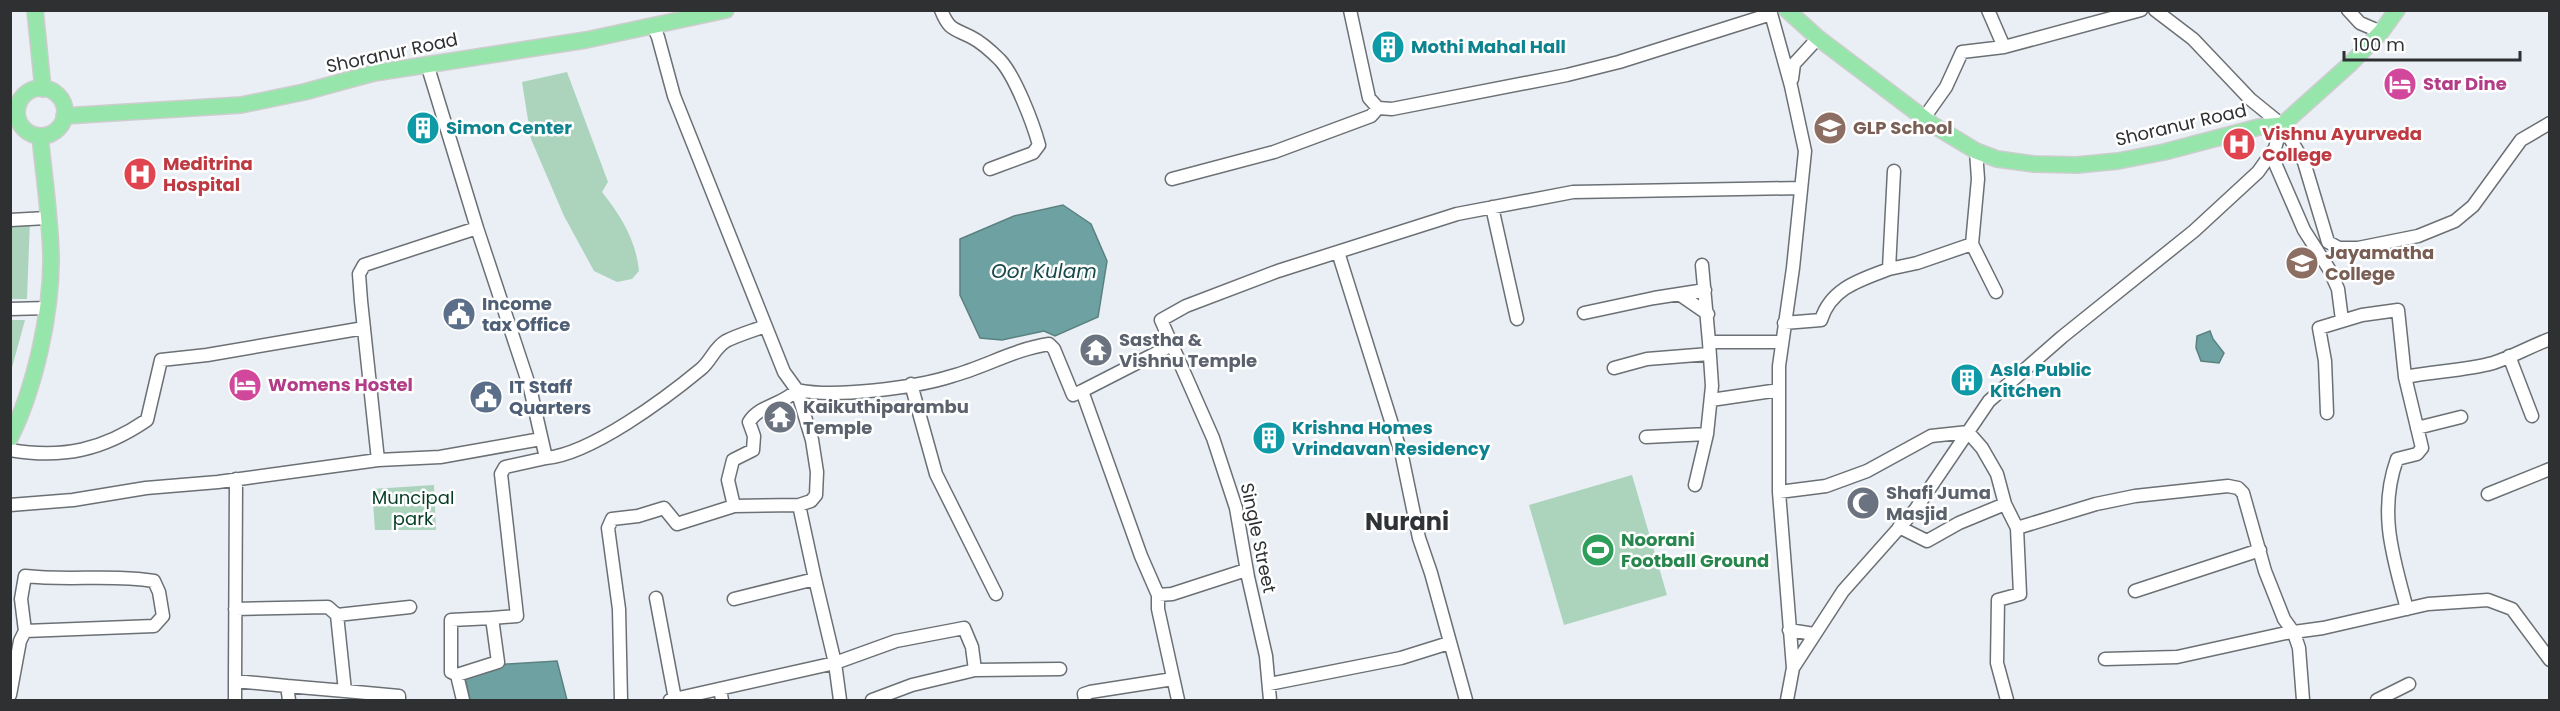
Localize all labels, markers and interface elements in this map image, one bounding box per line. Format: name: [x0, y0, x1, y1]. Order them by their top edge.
scale bar: [2344, 24, 2520, 62]
street label: Shoranur Road: [324, 26, 460, 79]
building icon: Mothi Mahal Hall: [1370, 29, 1406, 65]
text: 100 m: [2353, 32, 2405, 57]
place label: Mothi Mahal Hall: [1411, 34, 1566, 59]
hotel icon: Star Dine: [2382, 66, 2418, 102]
place label: Star Dine: [2423, 71, 2507, 96]
street label: Shoranur Road: [2113, 97, 2249, 152]
building icon: Simon Center: [405, 110, 441, 146]
school or university icon: GLP School: [1812, 110, 1848, 146]
place label: Simon Center: [446, 115, 572, 140]
place label: GLP School: [1853, 115, 1953, 140]
place label: Vishnu Ayurveda College: [2262, 121, 2422, 167]
hospital icon: Vishnu Ayurveda College: [2221, 126, 2257, 162]
place label: Meditrina Hospital: [163, 151, 253, 197]
hospital icon: Meditrina Hospital: [122, 156, 158, 192]
place label: Jayamatha College: [2325, 240, 2434, 286]
school or university icon: Jayamatha College: [2284, 245, 2320, 281]
water label: Oor Kulam: [991, 257, 1097, 285]
place label: Income tax Office: [482, 291, 570, 337]
public building icon: Income tax Office: [441, 296, 477, 332]
place label: Sastha & Vishnu Temple: [1119, 327, 1257, 373]
temple icon: Sastha & Vishnu Temple: [1078, 332, 1114, 368]
place label: Asla Public Kitchen: [1990, 357, 2092, 403]
building icon: Asla Public Kitchen: [1949, 362, 1985, 398]
hotel icon: Womens Hostel: [227, 367, 263, 403]
place label: Womens Hostel: [268, 372, 413, 397]
place label: IT Staff Quarters: [509, 374, 591, 420]
public building icon: IT Staff Quarters: [468, 379, 504, 415]
place label: Kaikuthiparambu Temple: [803, 394, 969, 440]
temple icon: Kaikuthiparambu Temple: [762, 399, 798, 435]
place label: Krishna Homes Vrindavan Residency: [1292, 415, 1491, 461]
building icon: Krishna Homes Vrindavan Residency: [1251, 420, 1287, 456]
place label: Shafi Juma Masjid: [1886, 480, 1991, 526]
street label: Single Street: [1235, 481, 1282, 595]
park label: Muncipal park: [372, 485, 454, 531]
mosque icon: Shafi Juma Masjid: [1845, 485, 1881, 521]
district label: Nurani: [1365, 505, 1449, 538]
place label: Noorani Football Ground: [1621, 527, 1769, 573]
sports icon: Noorani Football Ground: [1580, 532, 1616, 568]

